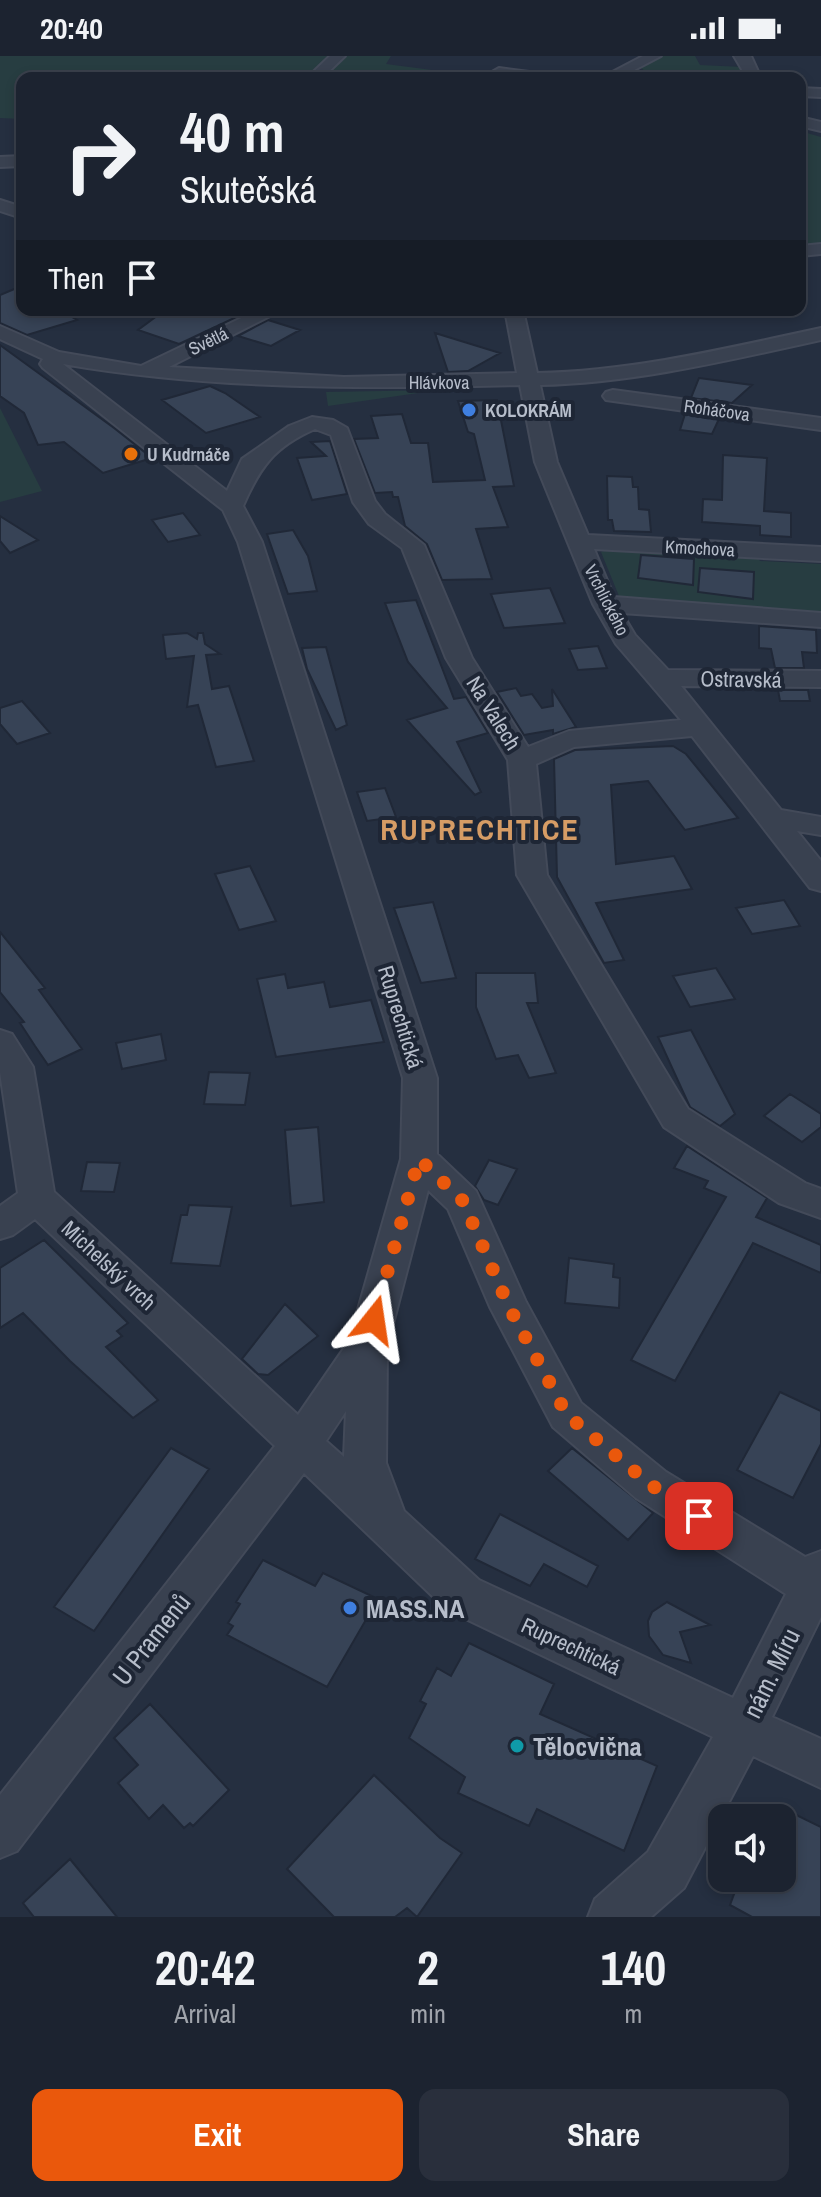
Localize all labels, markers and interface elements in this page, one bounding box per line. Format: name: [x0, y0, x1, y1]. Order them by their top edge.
text: 20:40: [40, 8, 103, 48]
text: 40 m: [180, 94, 285, 169]
icon: right: [48, 104, 152, 208]
text: Skutečská: [180, 166, 316, 214]
icon: arrive: [120, 256, 164, 300]
text: Then: [48, 258, 104, 298]
street label: Světlá: [184, 321, 232, 361]
street label: Hlávkova: [409, 370, 469, 395]
street label: Roháčova: [682, 393, 752, 427]
place label: KOLOKRÁM: [485, 398, 572, 423]
marker: KOLOKRÁM: [460, 401, 478, 419]
place label: U Kudrnáče: [147, 442, 230, 467]
marker: U Kudrnáče: [122, 445, 140, 463]
street label: Kmochova: [665, 534, 735, 562]
street label: Vrchlického: [578, 560, 636, 640]
street label: Ostravská: [700, 663, 782, 695]
street label: Na Valech: [460, 670, 528, 756]
district label: RUPRECHTICE: [380, 809, 580, 849]
street label: Ruprechtická: [371, 962, 431, 1072]
street label: Michelský vrch: [55, 1213, 163, 1317]
position arrow: [332, 1278, 416, 1362]
pin: [665, 1482, 733, 1550]
icon: arrive: [677, 1494, 721, 1538]
street label: U Pramenů: [104, 1586, 198, 1692]
place label: MASS.NA: [366, 1591, 465, 1626]
marker: MASS.NA: [341, 1599, 359, 1617]
street label: Ruprechtická: [516, 1610, 626, 1682]
street label: nám. Míru: [734, 1622, 808, 1724]
place label: Tělocvična: [533, 1729, 642, 1764]
marker: Tělocvična: [508, 1737, 526, 1755]
map controls: [708, 1804, 796, 1892]
button: sound: [708, 1804, 796, 1892]
text: 20:42: [155, 1935, 255, 2000]
text: 2: [417, 1935, 439, 2000]
text: 140: [601, 1935, 666, 2000]
text: Arrival: [174, 1996, 236, 2031]
text: min: [410, 1996, 446, 2031]
text: m: [625, 1996, 642, 2031]
button: Exit: [32, 2089, 403, 2181]
button: Share: [419, 2089, 789, 2181]

